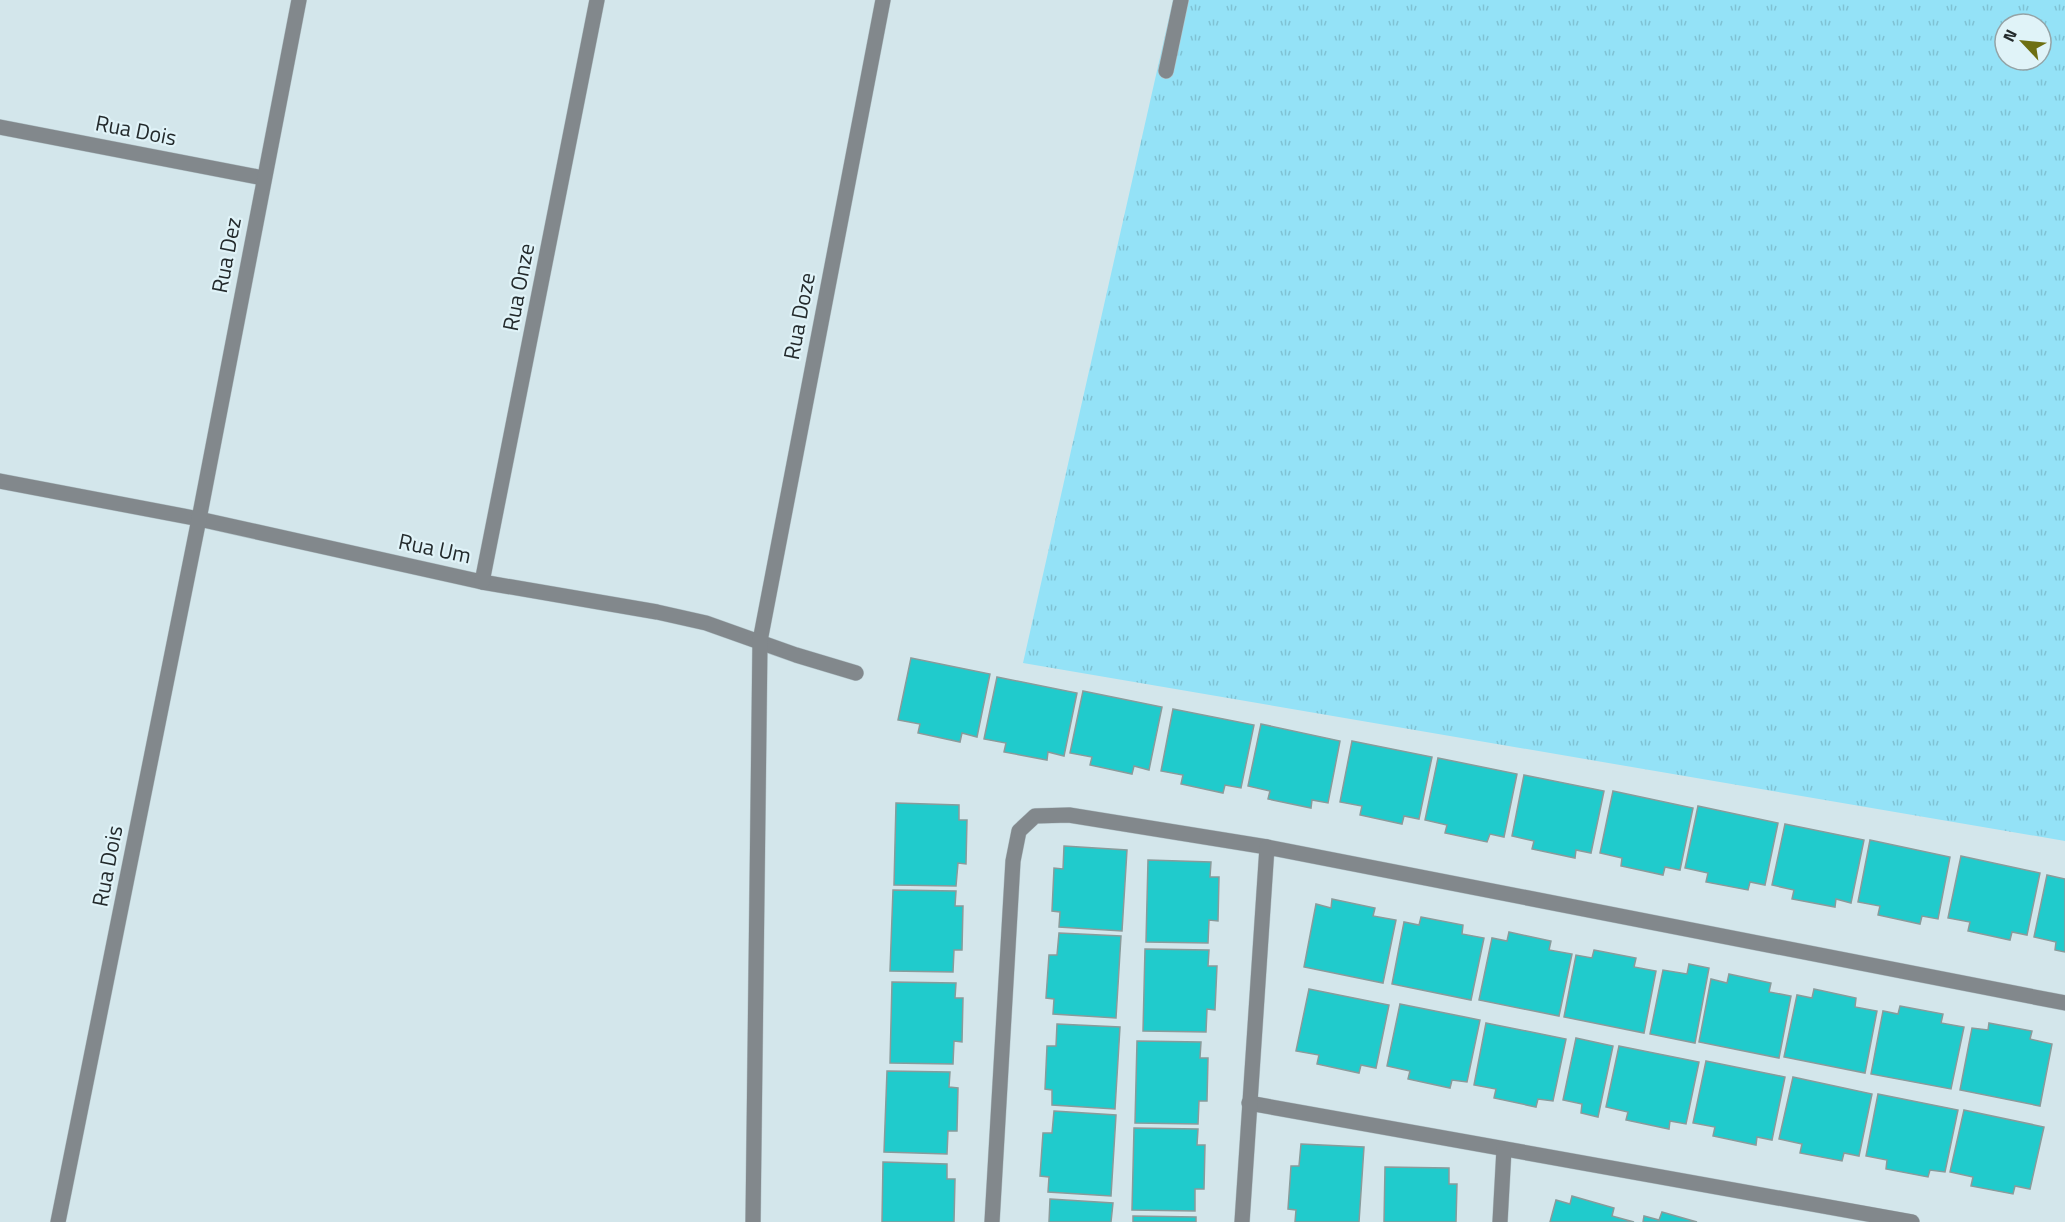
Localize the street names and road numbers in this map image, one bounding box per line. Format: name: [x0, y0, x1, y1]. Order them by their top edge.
street label: Rua Dois: [93, 105, 179, 155]
street label: Rua Dez: [202, 214, 250, 296]
street label: Rua Onze: [493, 240, 543, 334]
street label: Rua Doze: [774, 270, 824, 362]
street label: Rua Um: [395, 524, 475, 572]
street label: Rua Dois: [82, 823, 132, 909]

